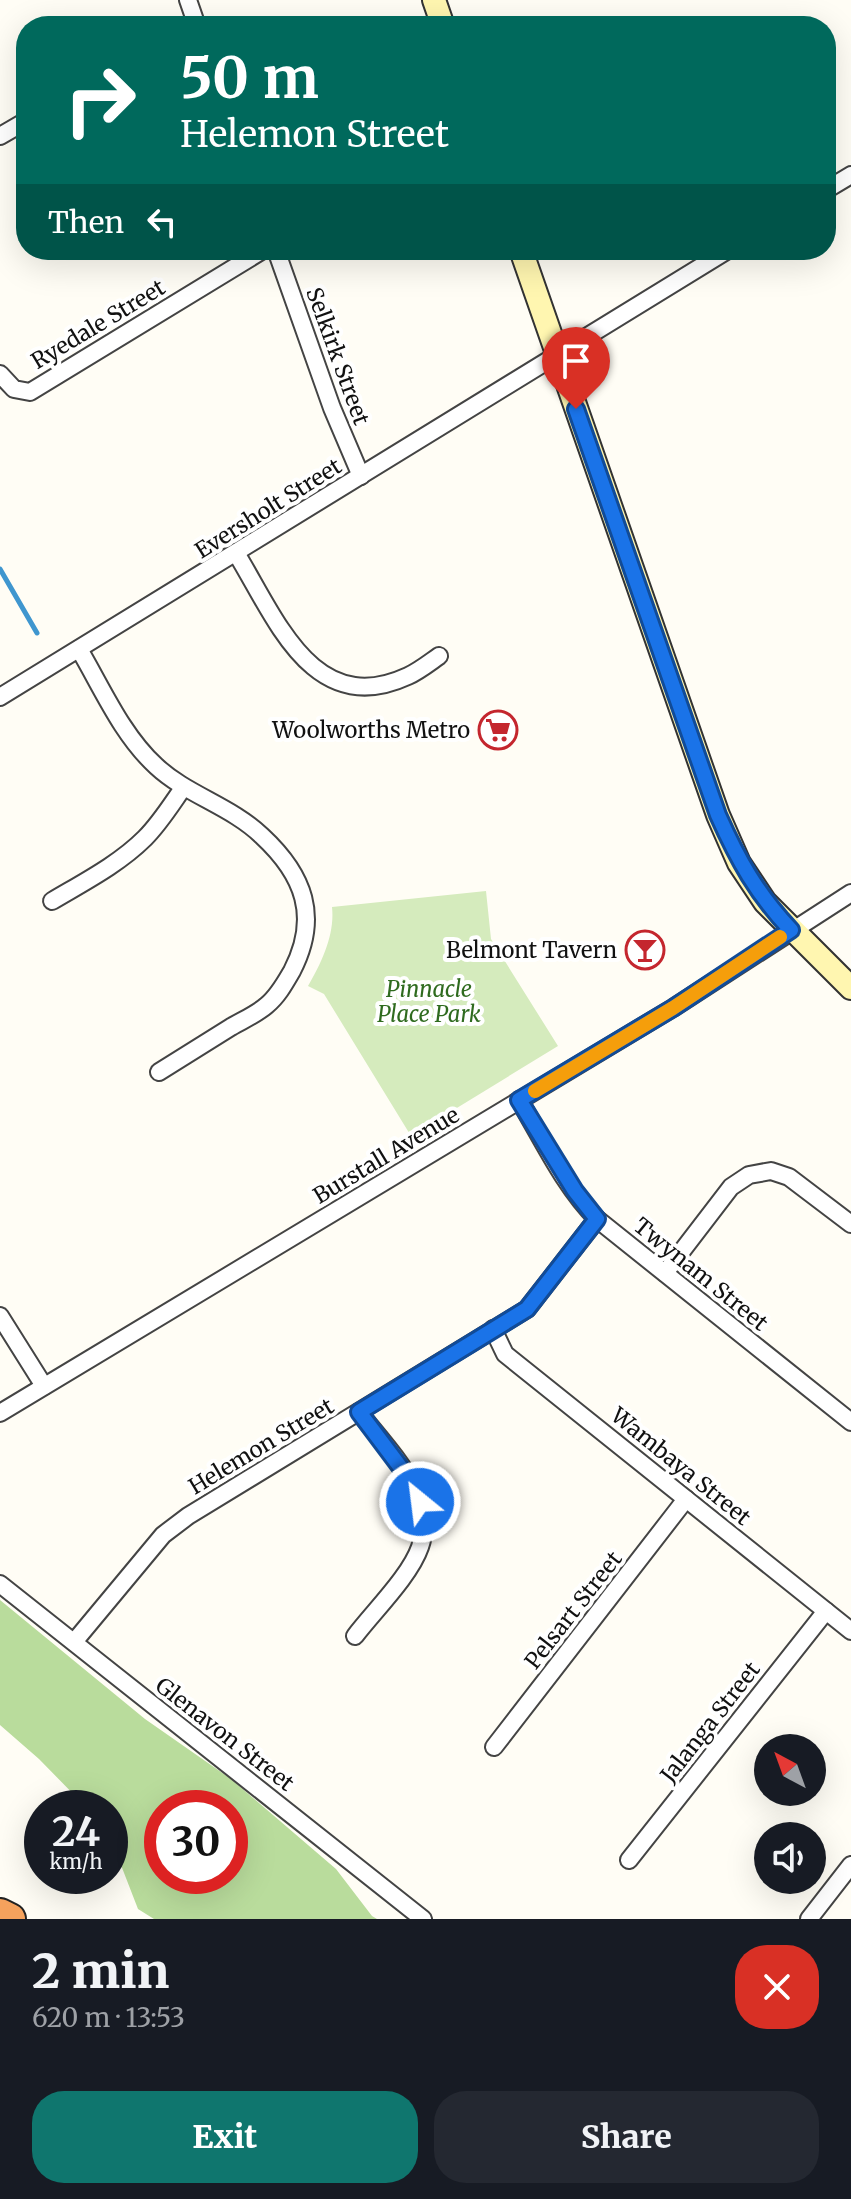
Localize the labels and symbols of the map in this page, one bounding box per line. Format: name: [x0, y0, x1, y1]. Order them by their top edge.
street label: Ryedale Street: [26, 273, 170, 375]
street label: Selkirk Street: [300, 283, 376, 429]
pin: [542, 327, 610, 409]
street label: Eversholt Street: [189, 451, 347, 564]
supermarket icon: Woolworths Metro: [477, 709, 519, 751]
place label: Woolworths Metro: [271, 716, 470, 744]
bar icon: Belmont Tavern: [624, 929, 666, 971]
place label: Belmont Tavern: [446, 936, 617, 964]
park label: Pinnacle Place Park: [377, 975, 481, 1028]
street label: Burstall Avenue: [308, 1100, 464, 1210]
street label: Twynam Street: [628, 1211, 774, 1337]
street label: Helemon Street: [183, 1391, 339, 1500]
street label: Wambaya Street: [605, 1400, 757, 1531]
position arrow: [378, 1460, 462, 1544]
street label: Pelsart Street: [518, 1545, 628, 1674]
street label: Jalanga Street: [654, 1656, 766, 1789]
street label: Glenavon Street: [150, 1671, 300, 1797]
north arrow: [754, 1734, 826, 1806]
speed limit sign: 30: [144, 1790, 248, 1894]

